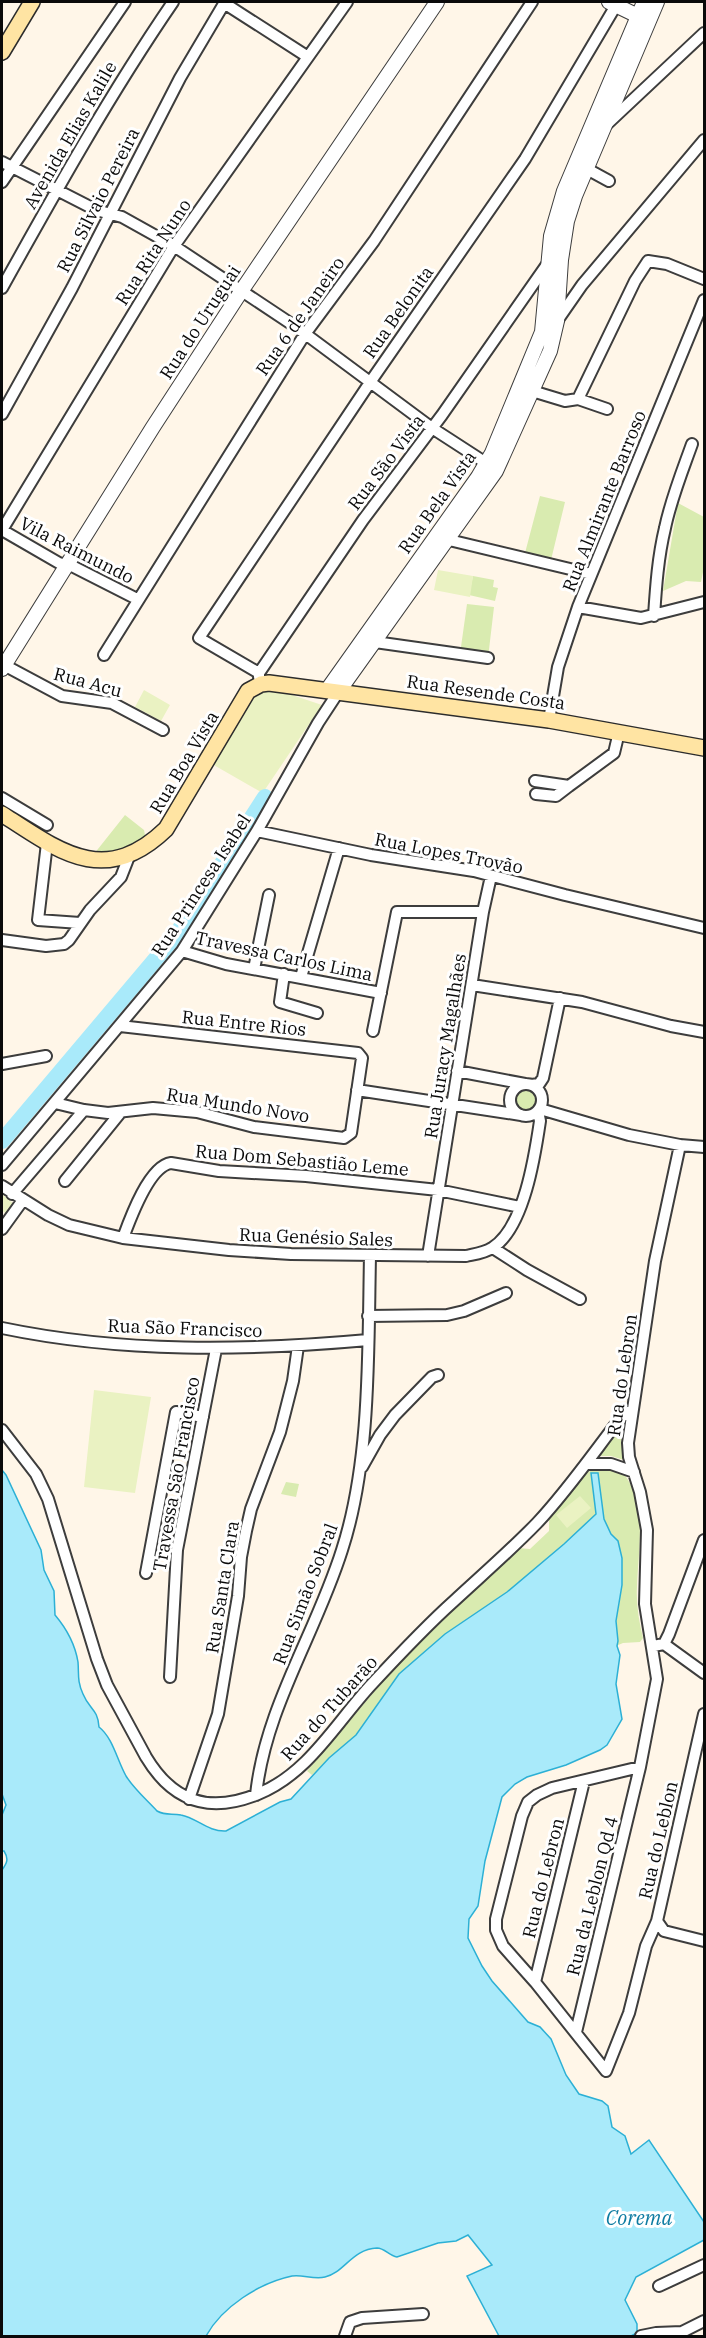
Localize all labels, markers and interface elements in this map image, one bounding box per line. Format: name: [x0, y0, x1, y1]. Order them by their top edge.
street label: Avenida Elias Kalile: [18, 57, 122, 213]
street label: Rua Silvaio Pereira: [52, 124, 145, 276]
street label: Rua Rita Nuno: [110, 195, 196, 309]
street label: Rua 6 de Janeiro: [250, 252, 350, 380]
street label: Rua do Uruguai: [155, 260, 246, 383]
street label: Rua Belonita: [358, 261, 438, 363]
street label: Rua Almirante Barroso: [557, 407, 651, 595]
street label: Rua São Vista: [343, 409, 430, 514]
street label: Rua Bela Vista: [393, 446, 481, 558]
street label: Vila Raimundo: [16, 511, 138, 589]
street label: Rua Acu: [51, 662, 125, 702]
street label: Rua Resende Costa: [405, 669, 567, 715]
street label: Rua Boa Vista: [144, 706, 224, 817]
street label: Rua Princesa Isabel: [146, 809, 256, 961]
street label: Rua Lopes Trovão: [373, 827, 525, 879]
street label: Travessa Carlos Lima: [193, 926, 375, 986]
street label: Rua Juracy Magalhães: [419, 952, 471, 1140]
street label: Rua Entre Rios: [181, 1005, 307, 1041]
street label: Rua Mundo Novo: [165, 1082, 311, 1128]
street label: Rua Dom Sebastião Leme: [194, 1139, 410, 1181]
street label: Rua Genésio Sales: [239, 1223, 393, 1251]
street label: Rua do Lebron: [602, 1312, 642, 1438]
street label: Rua São Francisco: [107, 1314, 263, 1342]
street label: Travessa Sāo Francisco: [148, 1375, 204, 1573]
street label: Rua Santa Clara: [200, 1519, 244, 1655]
street label: Rua Simão Sobral: [267, 1520, 343, 1668]
street label: Rua do Tubarão: [276, 1651, 382, 1765]
street label: Rua do Leblon: [633, 1779, 683, 1901]
street label: Rua da Leblon Qd 4: [561, 1814, 623, 1978]
street label: Rua do Lebron: [517, 1815, 569, 1941]
water label: Corema: [606, 2204, 672, 2231]

